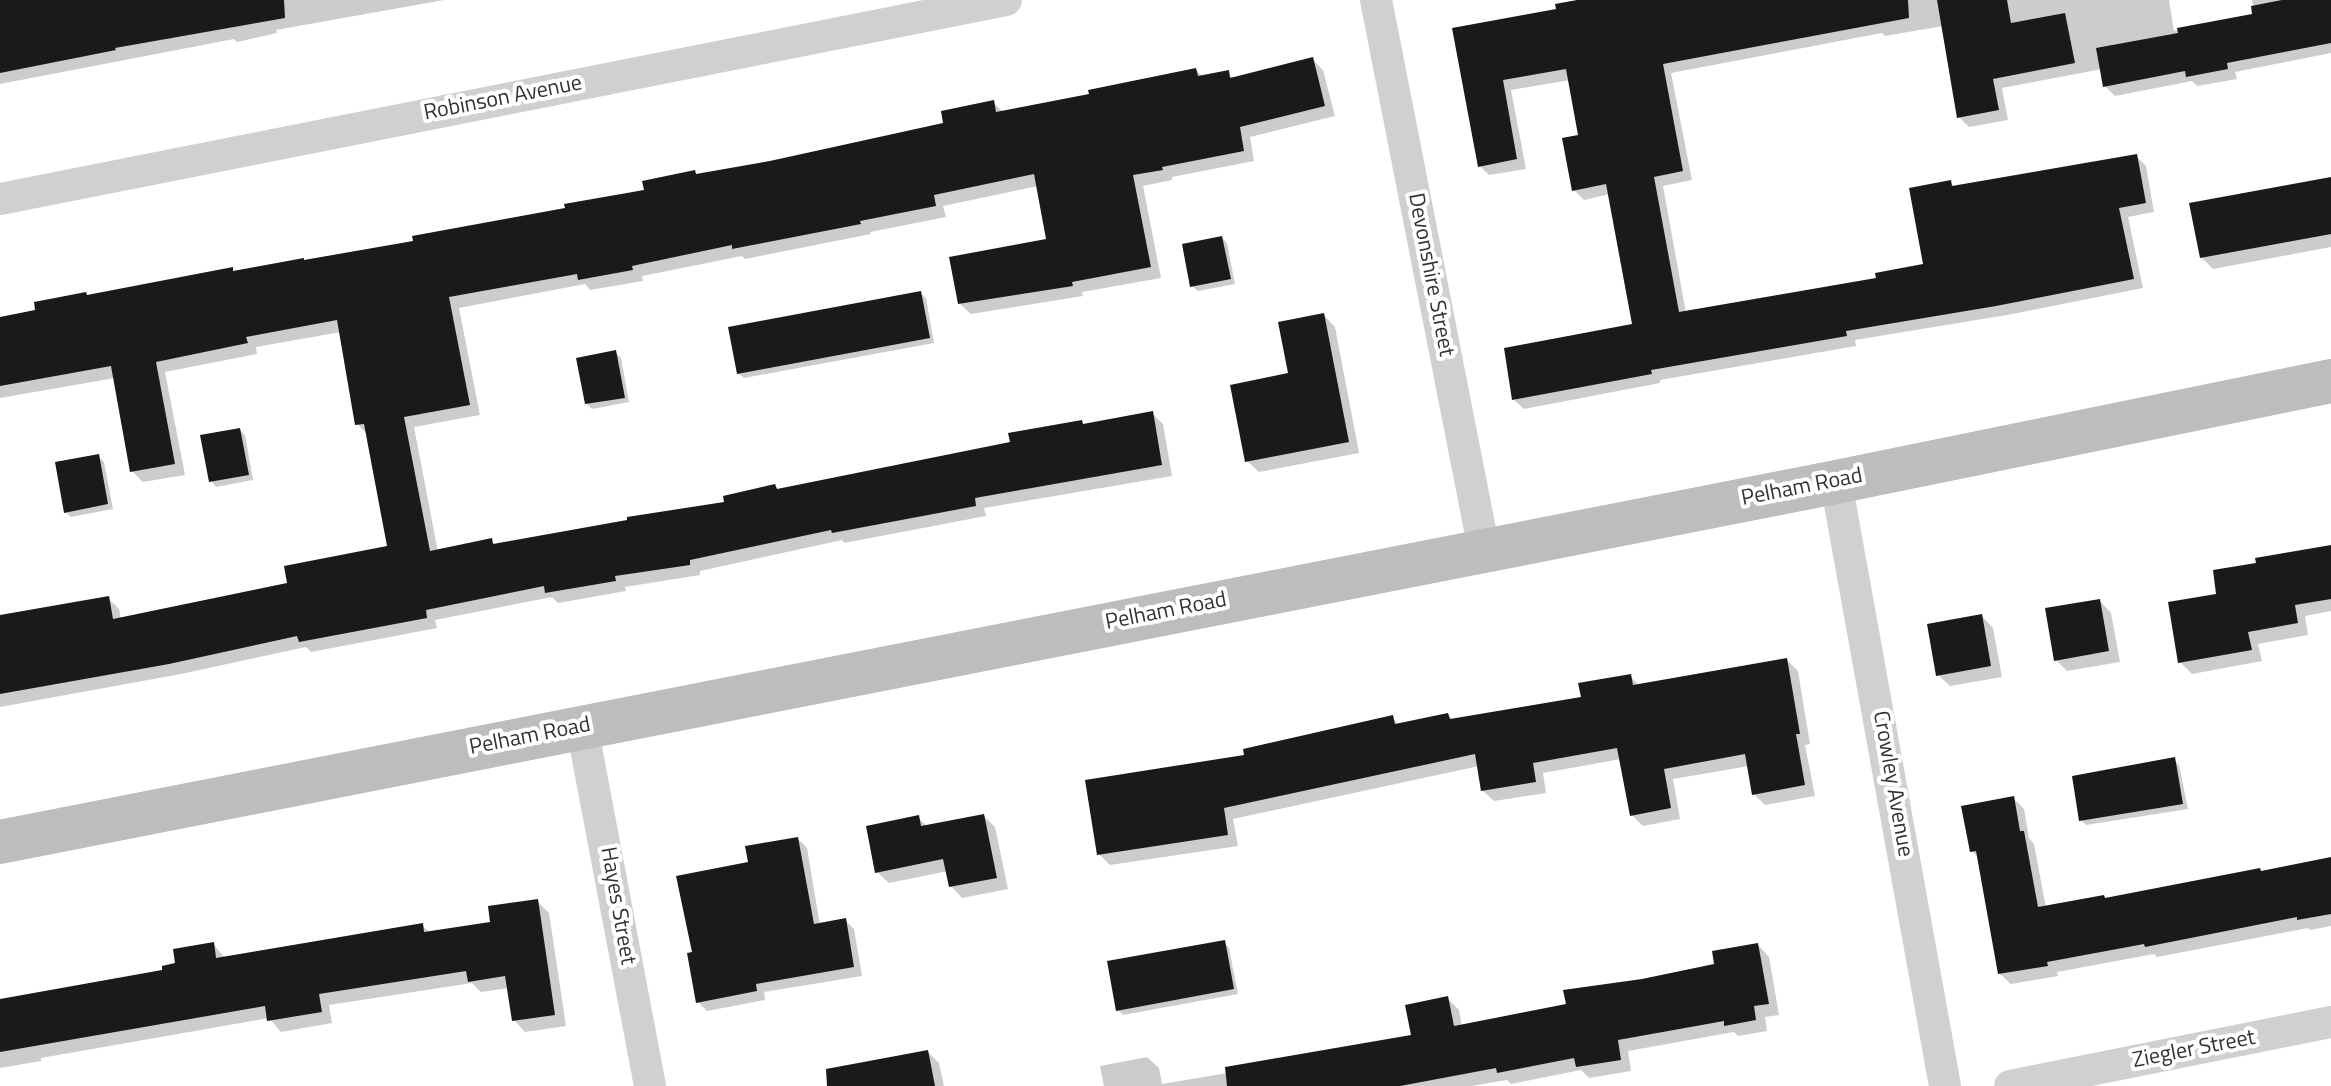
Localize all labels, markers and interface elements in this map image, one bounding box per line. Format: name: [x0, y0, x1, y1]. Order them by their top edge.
street label: Robinson Avenue: [422, 71, 584, 127]
street label: Devonshire Street: [1401, 191, 1459, 359]
street label: Pelham Road: [1739, 463, 1865, 513]
street label: Pelham Road: [1103, 587, 1229, 637]
street label: Crowley Avenue: [1866, 709, 1918, 859]
street label: Pelham Road: [467, 712, 593, 762]
street label: Hayes Street: [594, 845, 640, 967]
street label: Ziegler Street: [2130, 1025, 2258, 1075]

